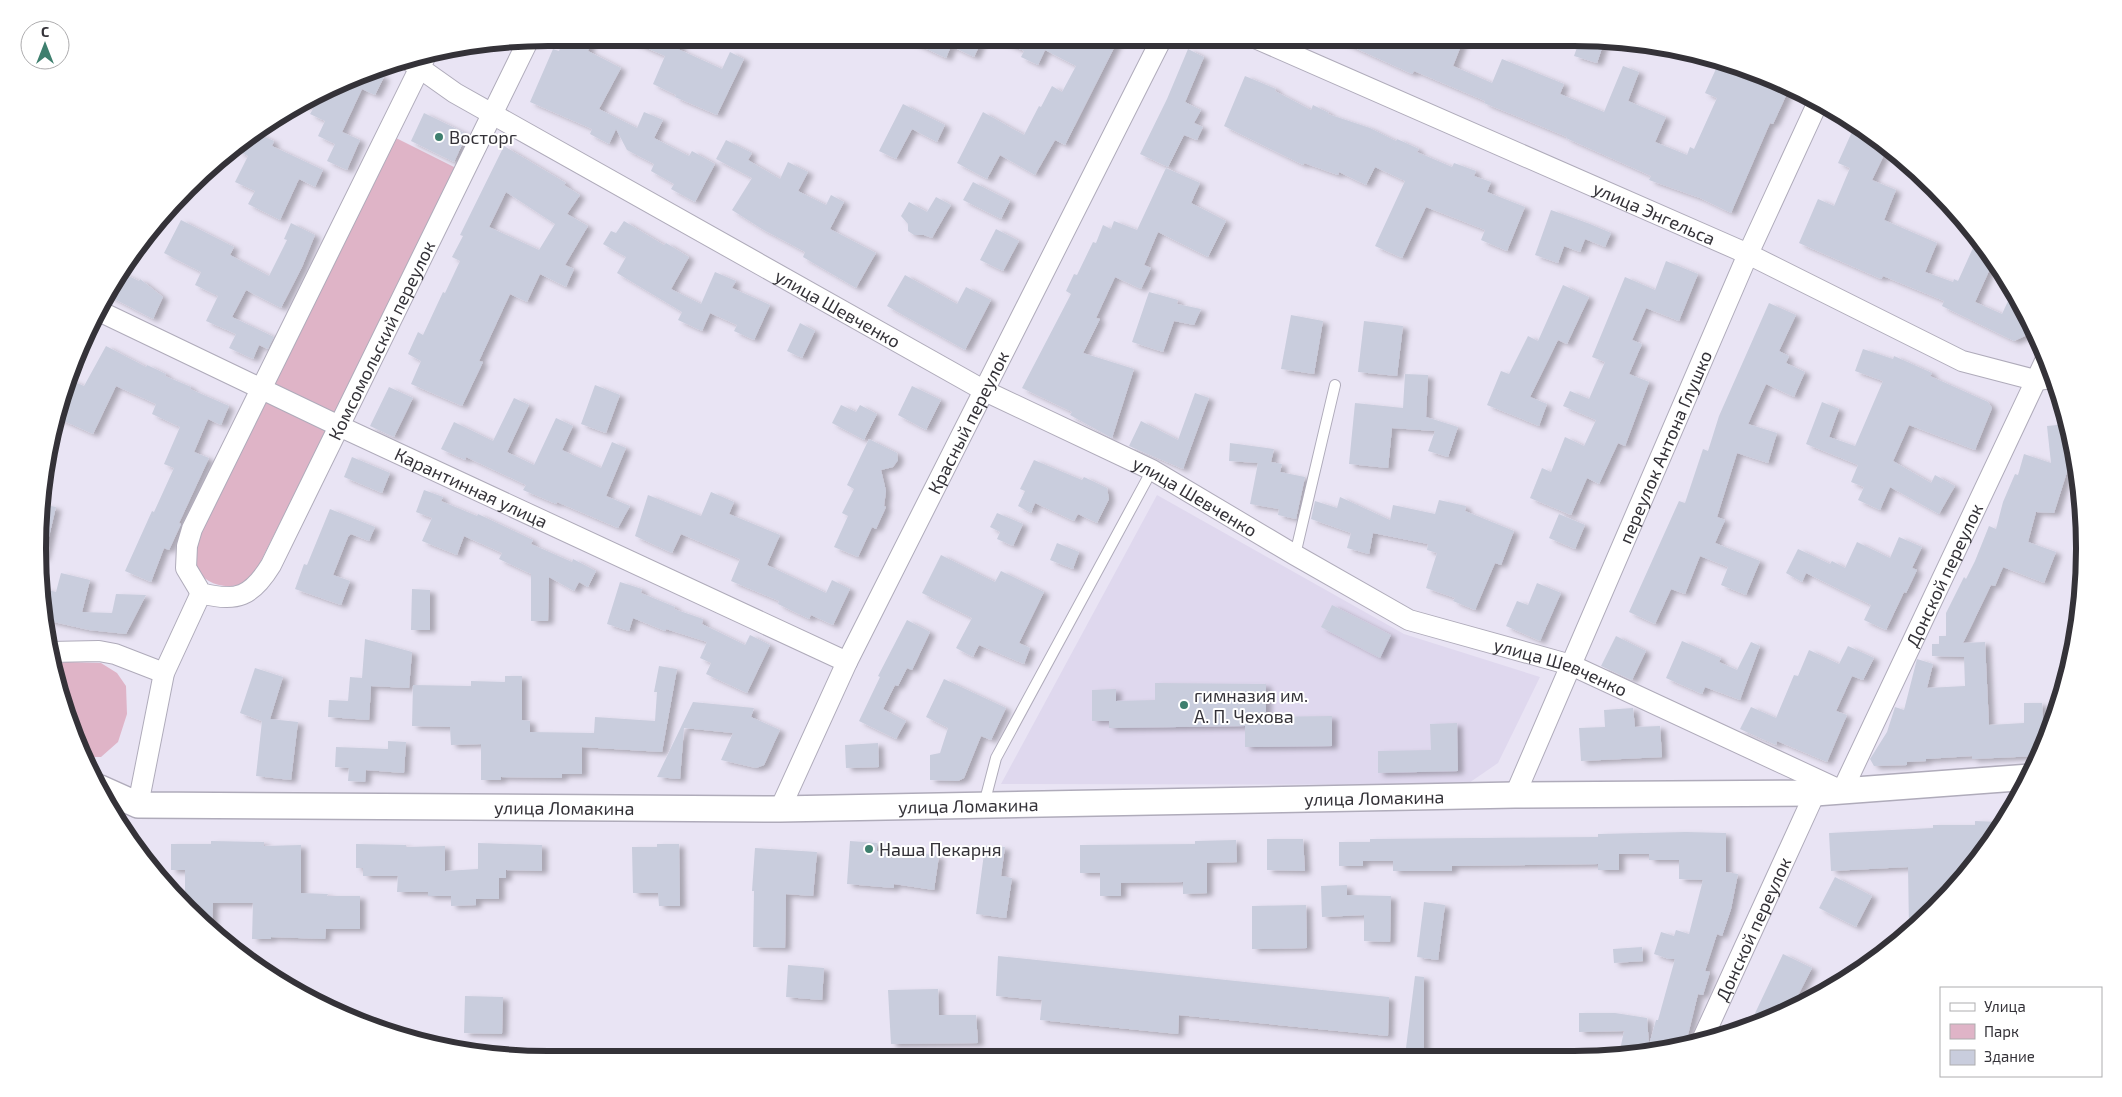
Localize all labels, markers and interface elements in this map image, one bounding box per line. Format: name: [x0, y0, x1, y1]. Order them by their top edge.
north arrow: [20, 20, 70, 70]
text: С: [41, 23, 49, 40]
place label: Восторг: [449, 126, 517, 148]
marker: Восторг: [433, 131, 445, 143]
street label: улица Энгельса: [1590, 177, 1719, 249]
street label: Комсомольский переулок: [323, 236, 440, 443]
street label: улица Шевченко: [771, 264, 904, 352]
street label: Красный переулок: [923, 347, 1013, 498]
street label: переулок Антона Глушко: [1614, 347, 1716, 547]
street label: Карантинная улица: [391, 442, 551, 532]
street label: улица Шевченко: [1129, 452, 1261, 541]
street label: Донской переулок: [1901, 500, 1987, 650]
street label: улица Шевченко: [1491, 633, 1631, 701]
place label: гимназия им. А. П. Чехова: [1194, 684, 1308, 727]
marker: гимназия им. А. П. Чехова: [1178, 699, 1190, 711]
street label: улица Ломакина: [1304, 785, 1445, 810]
street label: улица Ломакина: [898, 793, 1039, 818]
street label: улица Ломакина: [494, 796, 635, 819]
place label: Наша Пекарня: [879, 838, 1002, 860]
marker: Наша Пекарня: [863, 843, 875, 855]
street label: Донской переулок: [1710, 853, 1795, 1004]
legend: [1940, 987, 2102, 1077]
text: Улица: [1984, 997, 2026, 1015]
text: Парк: [1984, 1022, 2019, 1040]
text: Здание: [1984, 1047, 2035, 1065]

